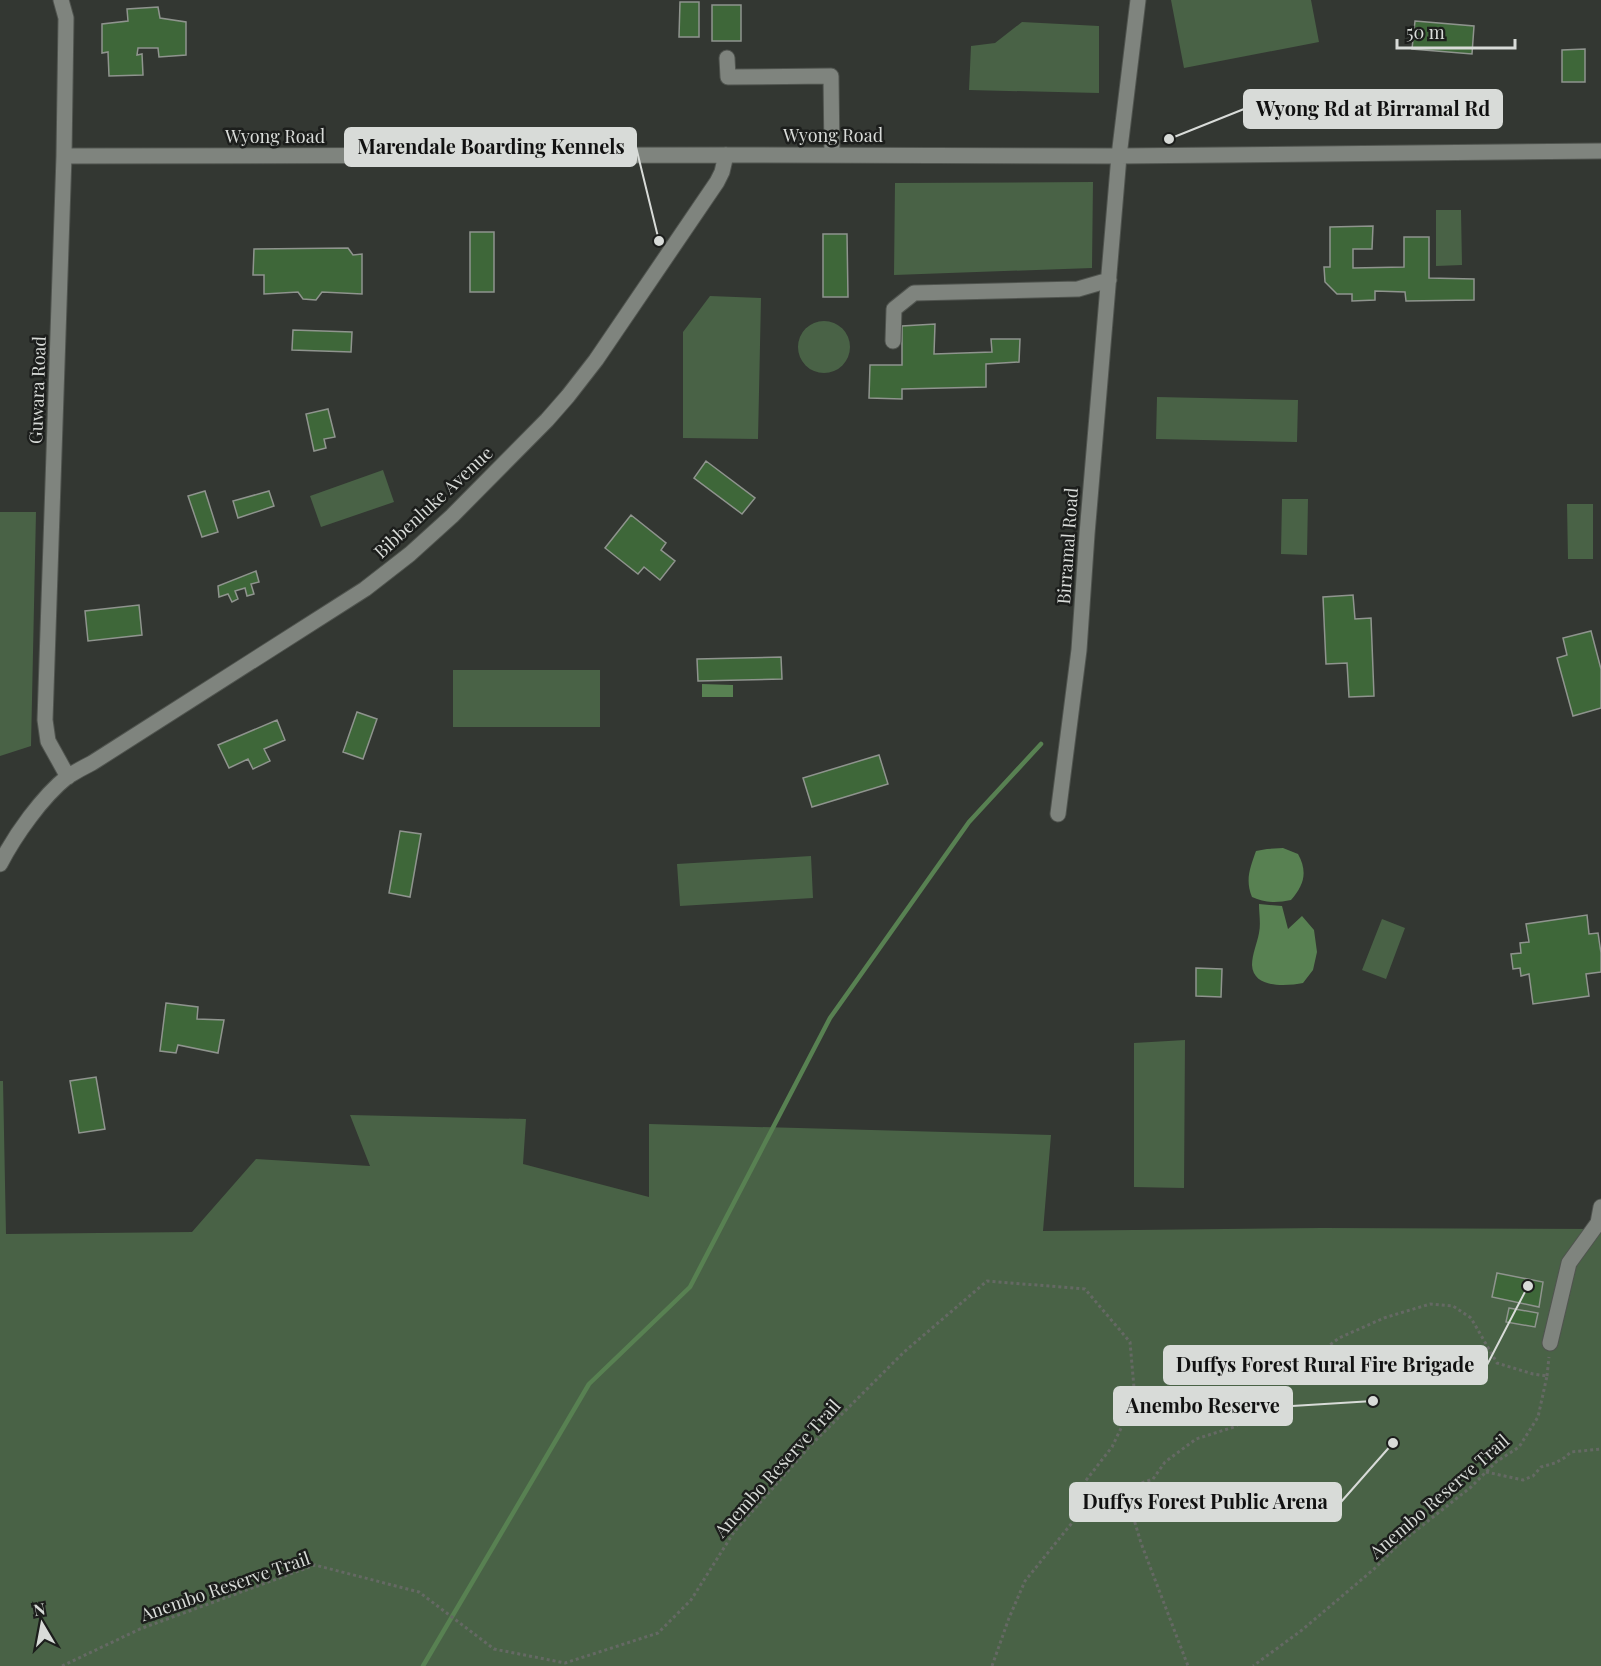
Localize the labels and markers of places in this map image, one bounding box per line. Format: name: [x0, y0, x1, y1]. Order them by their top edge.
callout: Wyong Rd at Birramal Rd: [1244, 90, 1502, 128]
callout: Marendale Boarding Kennels: [345, 128, 636, 166]
callout: Duffys Forest Rural Fire Brigade: [1164, 1346, 1487, 1384]
callout: Anembo Reserve: [1114, 1387, 1292, 1425]
callout: Duffys Forest Public Arena: [1070, 1483, 1341, 1521]

